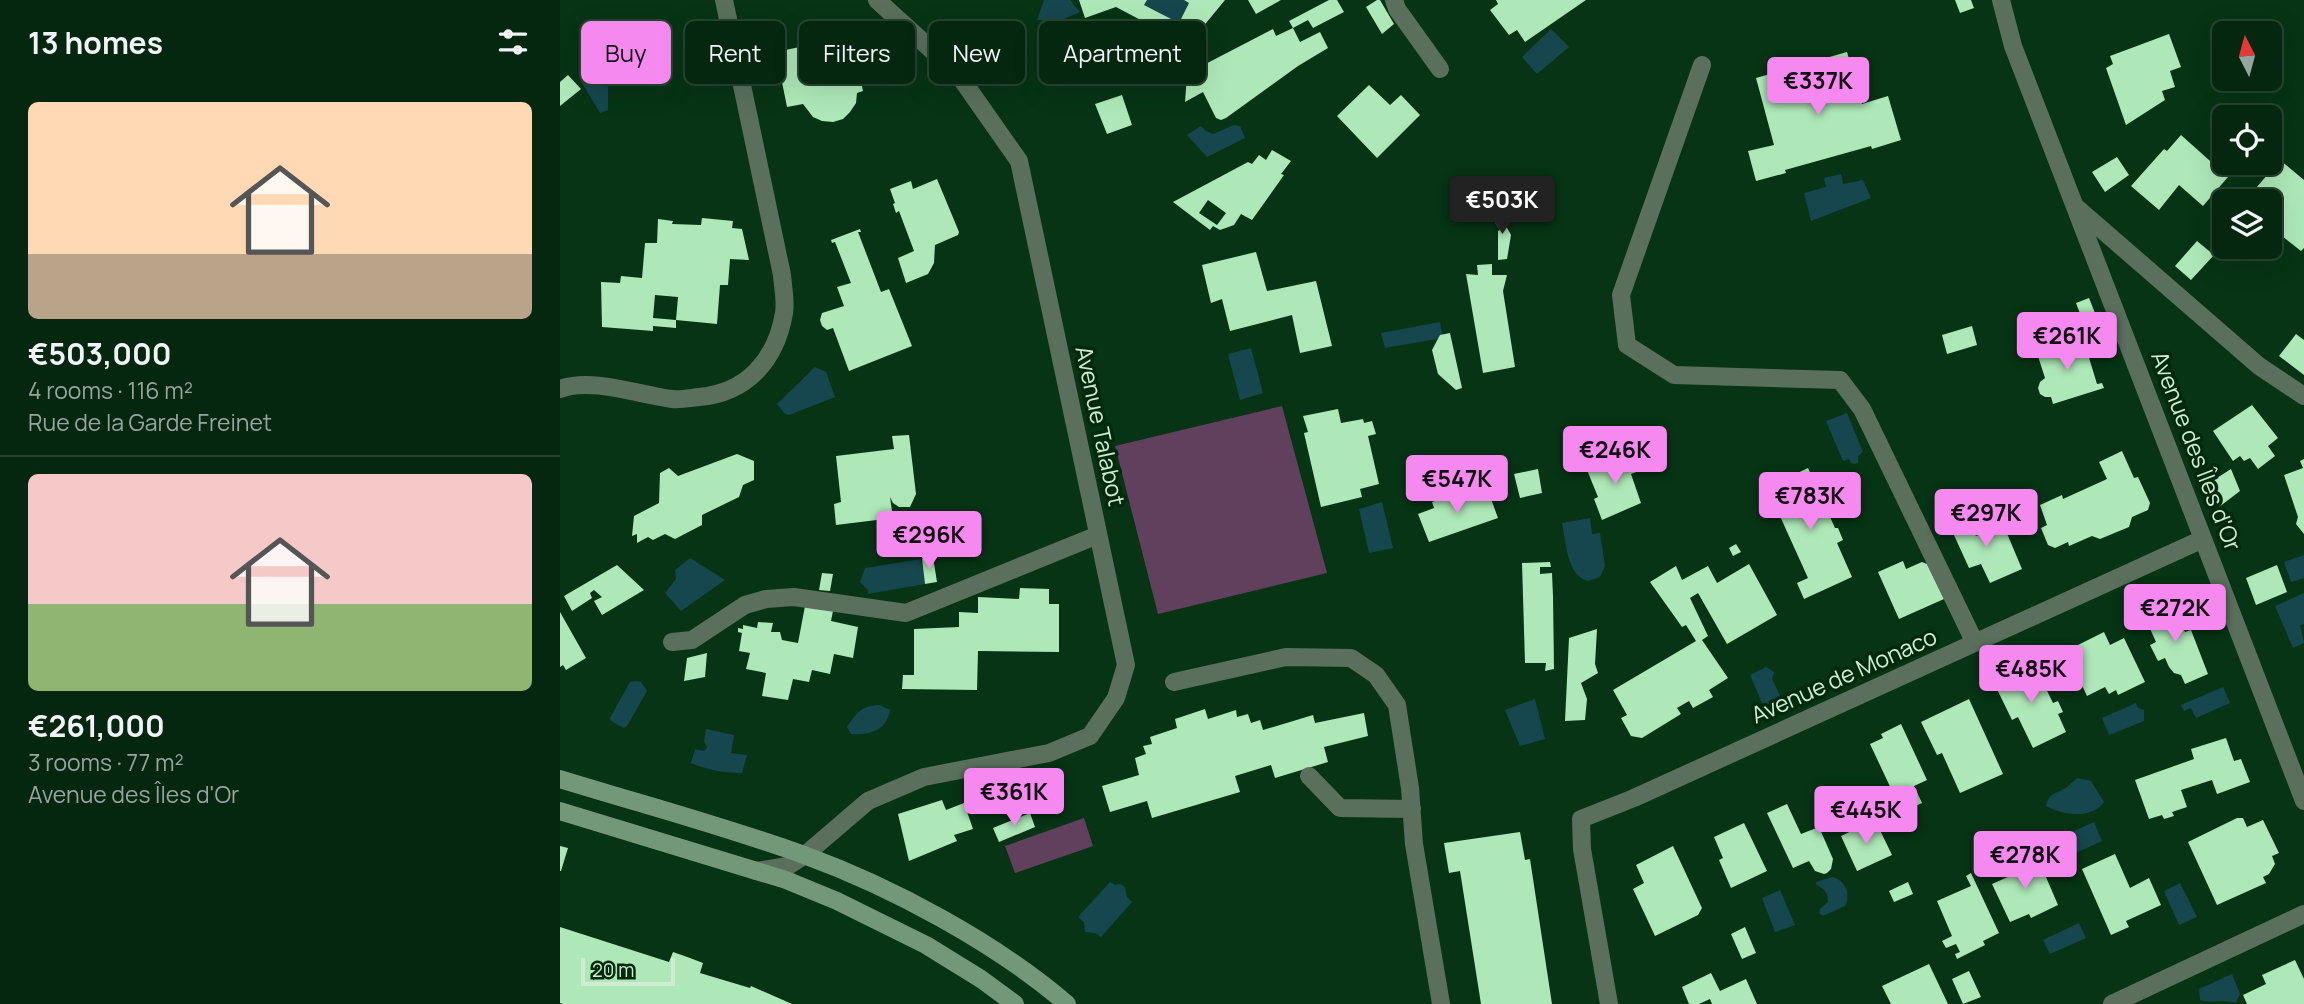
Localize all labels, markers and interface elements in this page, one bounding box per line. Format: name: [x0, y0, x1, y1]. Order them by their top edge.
chip: Buy: [581, 21, 671, 84]
chip: Rent: [685, 21, 785, 84]
chip: Filters: [799, 21, 915, 84]
chip: New: [929, 21, 1025, 84]
chip: Apartment: [1039, 21, 1206, 84]
north arrow: [2212, 21, 2282, 91]
map controls: [2212, 21, 2282, 259]
text: 13 homes: [28, 22, 163, 63]
icon: filters: [494, 23, 532, 61]
pin: €337K: [1769, 58, 1867, 117]
text: €337K: [1783, 64, 1853, 96]
button: locate: [2212, 105, 2282, 175]
icon: home: [217, 147, 343, 273]
pin: €503K: [1453, 176, 1551, 236]
text: €503K: [1466, 183, 1538, 215]
button: layers: [2212, 189, 2282, 259]
pin: €261K: [2018, 312, 2116, 372]
text: €261K: [2033, 319, 2101, 351]
text: €503,000: [28, 333, 172, 374]
street label: Avenue Talabot: [1068, 343, 1134, 509]
street label: Avenue des Îles d'Or: [2144, 346, 2250, 555]
text: 4 rooms · 116 m²: [28, 374, 193, 406]
text: Rue de la Garde Freinet: [28, 406, 272, 438]
pin: €246K: [1566, 426, 1664, 486]
text: €246K: [1579, 433, 1651, 465]
pin: €547K: [1408, 456, 1506, 515]
text: €547K: [1422, 462, 1492, 494]
pin: €783K: [1761, 472, 1859, 532]
text: €783K: [1775, 479, 1845, 511]
pin: €297K: [1937, 490, 2035, 549]
text: €297K: [1951, 496, 2021, 528]
pin: €296K: [880, 512, 978, 571]
text: €296K: [893, 518, 965, 550]
icon: home: [217, 519, 343, 645]
pin: €272K: [2126, 584, 2224, 644]
text: €272K: [2140, 591, 2210, 623]
street label: Avenue de Monaco: [1746, 620, 1942, 730]
pin: €485K: [1982, 646, 2080, 705]
text: €485K: [1995, 652, 2067, 684]
text: €261,000: [28, 705, 165, 746]
text: 3 rooms · 77 m²: [28, 746, 184, 778]
pin: €361K: [965, 768, 1063, 828]
text: €361K: [980, 775, 1048, 807]
text: Avenue des Îles d'Or: [28, 778, 239, 810]
pin: €445K: [1817, 786, 1915, 846]
text: €445K: [1830, 793, 1902, 825]
pin: €278K: [1976, 832, 2074, 891]
text: €278K: [1990, 838, 2060, 870]
scale bar: [581, 955, 676, 987]
text: 20 m: [592, 957, 634, 983]

